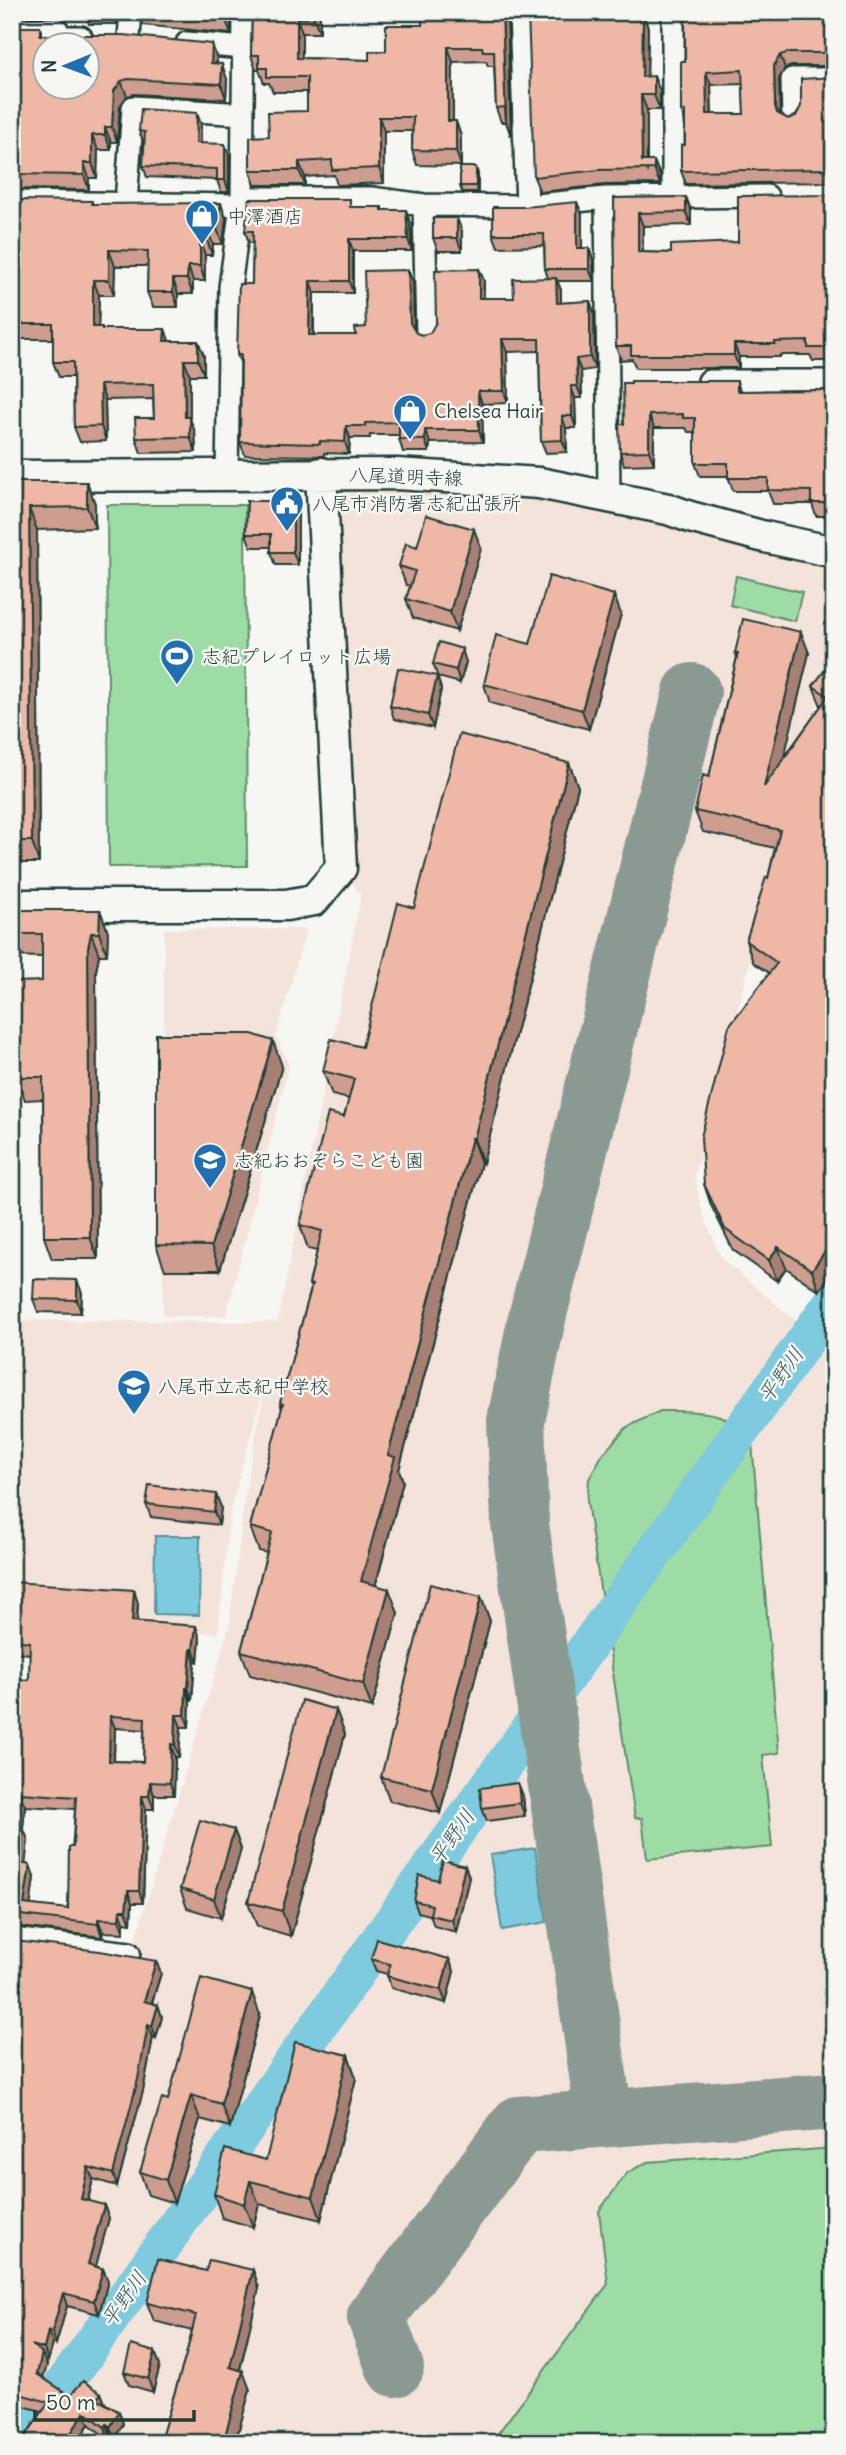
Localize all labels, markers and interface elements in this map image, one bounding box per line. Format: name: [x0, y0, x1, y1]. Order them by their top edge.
north arrow: [32, 32, 102, 102]
text: N: [37, 60, 61, 73]
shop icon: 中澤酒店: [183, 197, 221, 246]
place label: 中澤酒店: [227, 204, 303, 228]
shop icon: Chelsea Hair: [391, 392, 429, 441]
place label: Chelsea Hair: [434, 399, 543, 423]
street label: 八尾道明寺線: [349, 462, 463, 490]
public building icon: 八尾市消防署志紀出張所: [268, 484, 306, 533]
place label: 八尾市消防署志紀出張所: [312, 491, 521, 515]
sports icon: 志紀プレイロット広場: [158, 637, 196, 686]
place label: 志紀プレイロット広場: [202, 644, 391, 668]
school or university icon: 志紀おおぞらこども園: [191, 1141, 229, 1190]
place label: 志紀おおぞらこども園: [234, 1148, 424, 1172]
water label: 平野川: [751, 1341, 810, 1408]
school or university icon: 八尾市立志紀中学校: [115, 1367, 153, 1416]
place label: 八尾市立志紀中学校: [158, 1374, 329, 1398]
water label: 平野川: [422, 1803, 481, 1870]
water label: 平野川: [94, 2265, 153, 2332]
scale bar: [35, 2378, 194, 2422]
text: 50 m: [46, 2389, 95, 2416]

